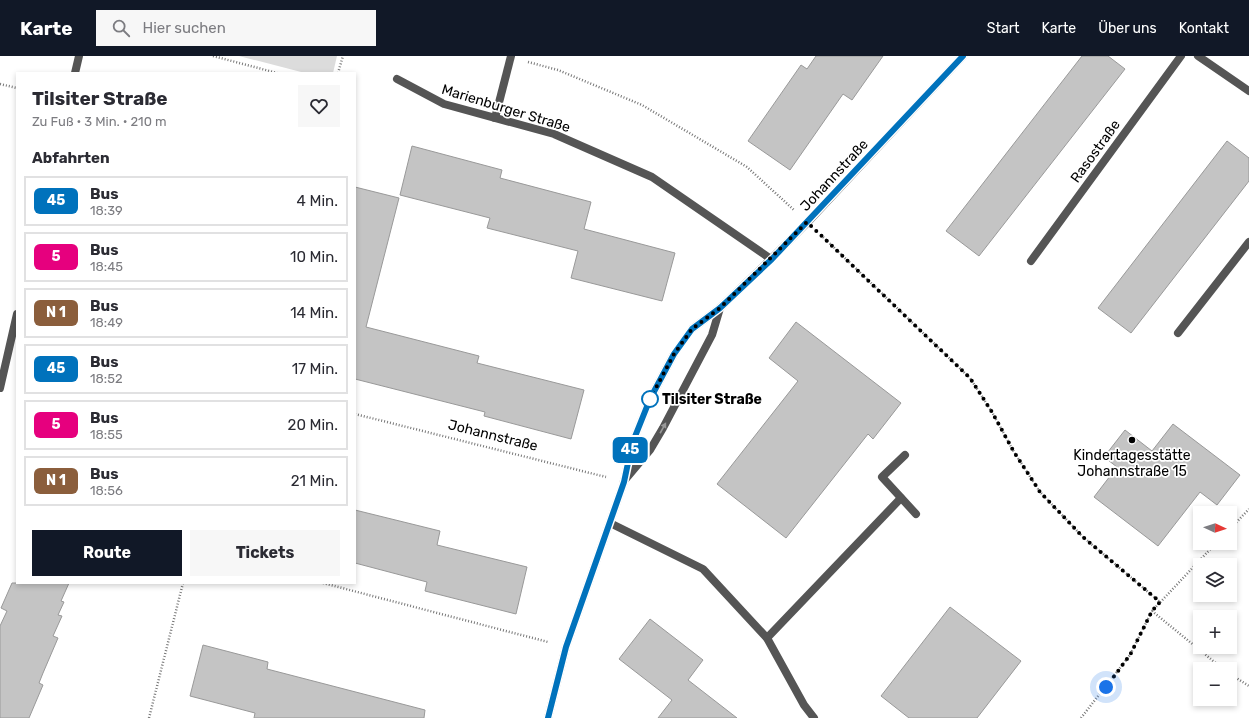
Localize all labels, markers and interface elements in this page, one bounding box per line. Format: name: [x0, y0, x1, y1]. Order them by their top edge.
search box: [96, 10, 376, 46]
text: Karte: [20, 17, 72, 40]
icon: search: [110, 17, 132, 39]
text: Hier suchen: [142, 19, 226, 37]
text: Start: [987, 20, 1020, 37]
text: Karte: [1042, 20, 1076, 37]
text: Über uns: [1098, 20, 1157, 37]
text: Kontakt: [1179, 20, 1229, 37]
street label: Marienburger Straße: [439, 81, 572, 136]
button: heart: [298, 85, 340, 127]
text: Tilsiter Straße: [32, 87, 168, 110]
text: Zu Fuß · 3 Min. · 210 m: [32, 114, 167, 129]
street label: Rasostraße: [1067, 116, 1124, 186]
street label: Johannstraße: [797, 136, 872, 215]
text: Abfahrten: [32, 149, 110, 167]
text: Bus: [90, 185, 118, 203]
text: 45: [47, 192, 65, 209]
text: 4 Min.: [297, 192, 338, 210]
text: 18:39: [90, 203, 123, 218]
text: Bus: [90, 241, 118, 259]
text: 5: [51, 248, 61, 265]
text: 10 Min.: [290, 248, 338, 266]
text: 18:45: [90, 259, 123, 274]
text: Bus: [90, 297, 118, 315]
text: N 1: [46, 304, 66, 321]
text: 14 Min.: [290, 304, 338, 322]
text: 18:49: [90, 315, 123, 330]
text: Bus: [90, 353, 118, 371]
text: 45: [47, 360, 65, 377]
text: 17 Min.: [292, 360, 338, 378]
text: 18:52: [90, 371, 123, 386]
marker: Tilsiter Straße: [641, 390, 659, 408]
place label: Tilsiter Straße: [662, 391, 762, 408]
text: Bus: [90, 409, 118, 427]
text: 5: [51, 416, 61, 433]
text: 20 Min.: [288, 416, 338, 434]
street label: Johannstraße: [446, 416, 540, 455]
one-way arrow: [660, 422, 666, 434]
text: 18:55: [90, 427, 123, 442]
marker: Kindertagesstätte Johannstraße 15: [1127, 435, 1137, 445]
line badge: 45: [612, 437, 648, 463]
text: 45: [621, 441, 639, 458]
place label: Kindertagesstätte Johannstraße 15: [1073, 447, 1191, 480]
text: Bus: [90, 465, 118, 483]
text: N 1: [46, 472, 66, 489]
text: 21 Min.: [291, 472, 338, 490]
text: 18:56: [90, 483, 123, 498]
north arrow: [1193, 506, 1237, 550]
map controls: [1193, 506, 1237, 706]
button: Route: [32, 530, 182, 576]
button: Tickets: [190, 530, 340, 576]
button: layers: [1193, 558, 1237, 602]
button: +: [1193, 610, 1237, 654]
button: −: [1193, 662, 1237, 706]
your location: [1096, 677, 1116, 697]

